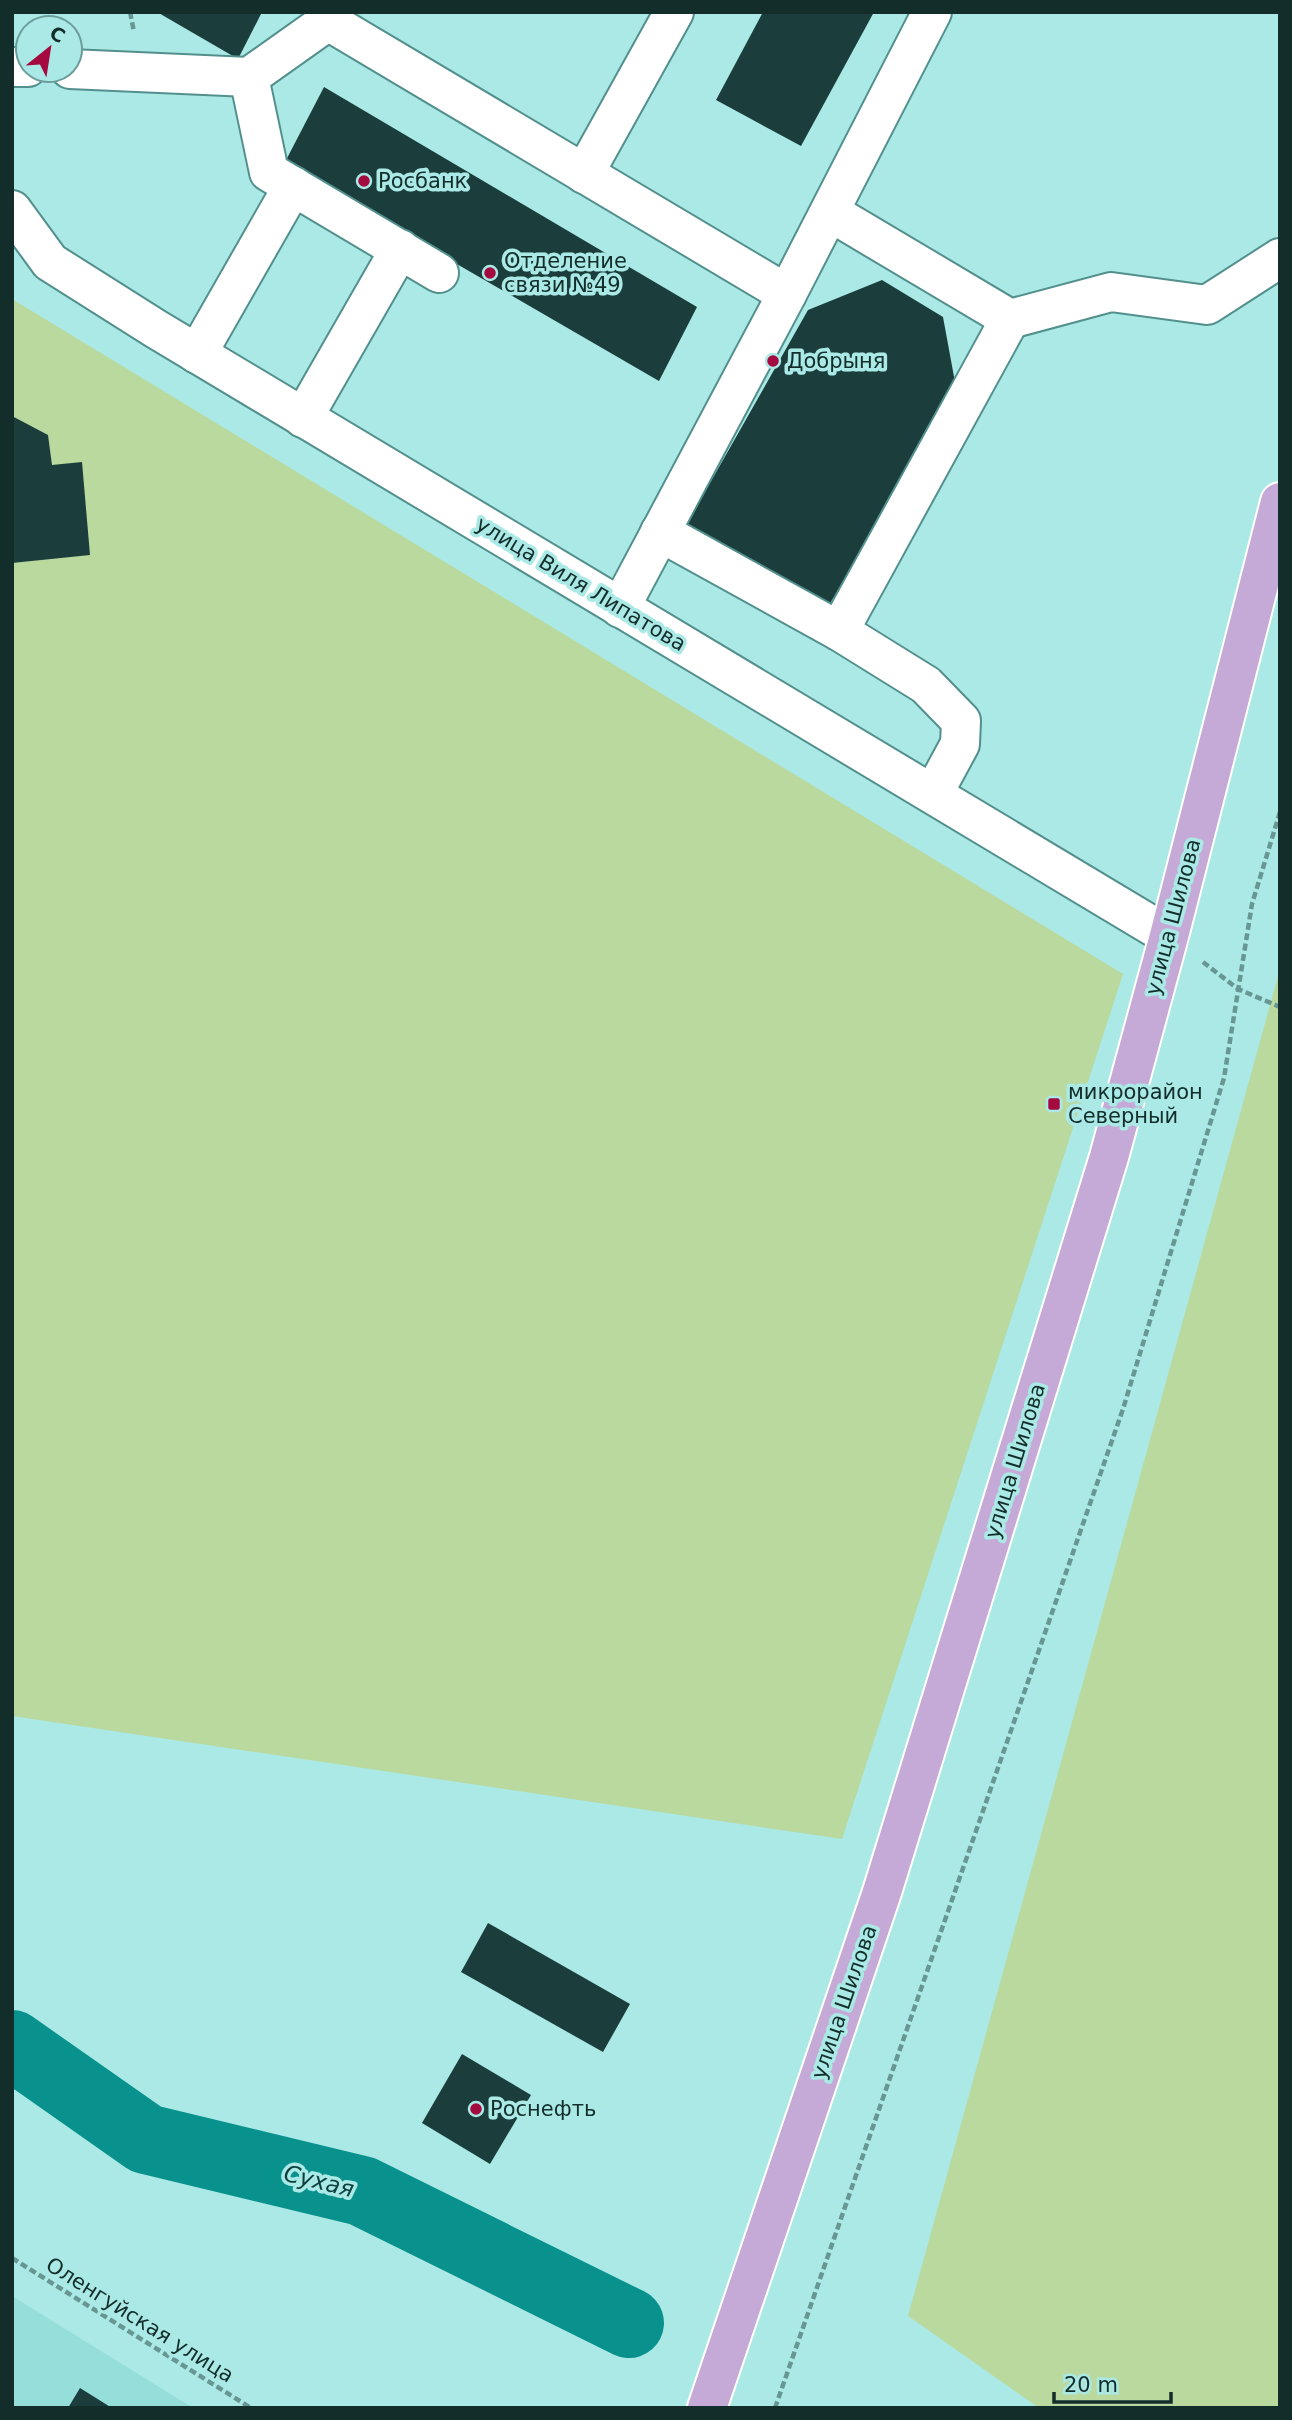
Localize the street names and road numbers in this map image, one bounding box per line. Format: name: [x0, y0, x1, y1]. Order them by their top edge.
street label: улица Виля Липатова: [472, 512, 690, 656]
street label: улица Шилова: [1141, 836, 1205, 998]
street label: улица Шилова: [980, 1381, 1050, 1541]
street label: улица Шилова: [806, 1922, 882, 2082]
street label: Оленгуйская улица: [42, 2252, 238, 2388]

